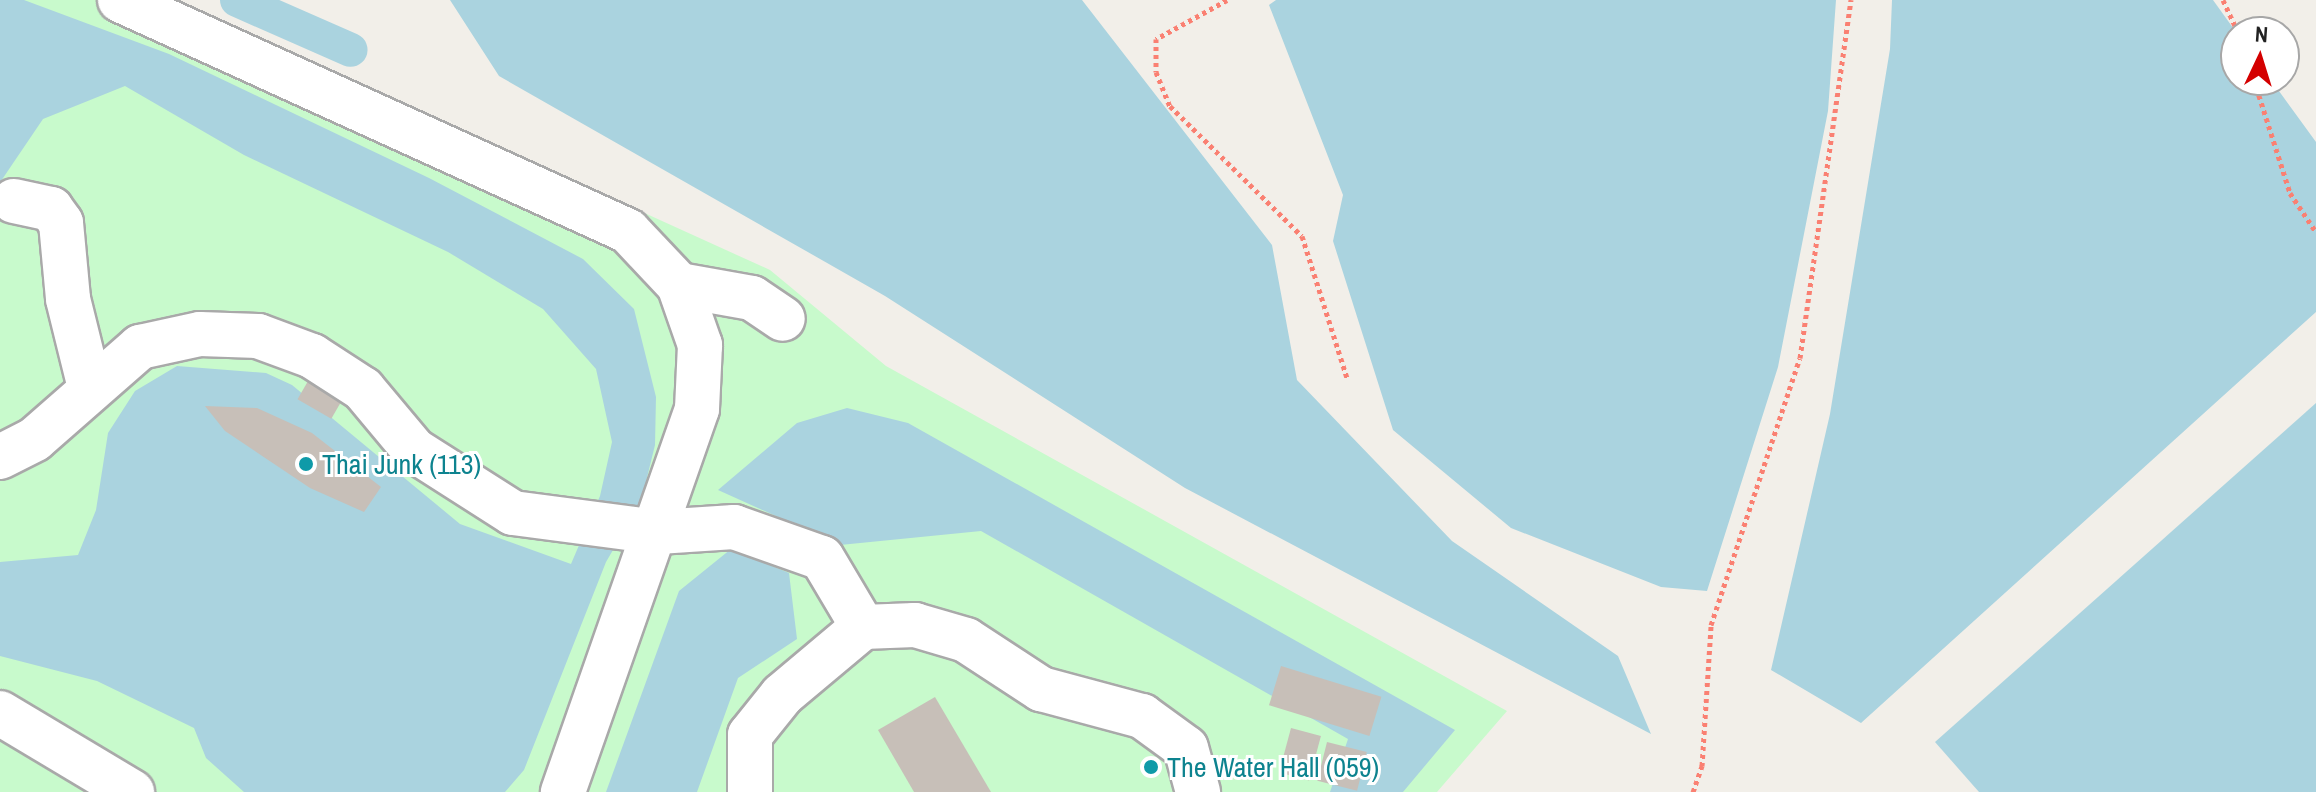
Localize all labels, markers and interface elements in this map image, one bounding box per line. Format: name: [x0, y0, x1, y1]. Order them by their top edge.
north arrow: [2220, 16, 2300, 96]
text: N: [2254, 19, 2269, 49]
place label: Thai Junk (113): [322, 447, 481, 481]
marker: Thai Junk (113): [297, 455, 315, 473]
place label: The Water Hall (059): [1167, 750, 1379, 784]
marker: The Water Hall (059): [1142, 758, 1160, 776]

